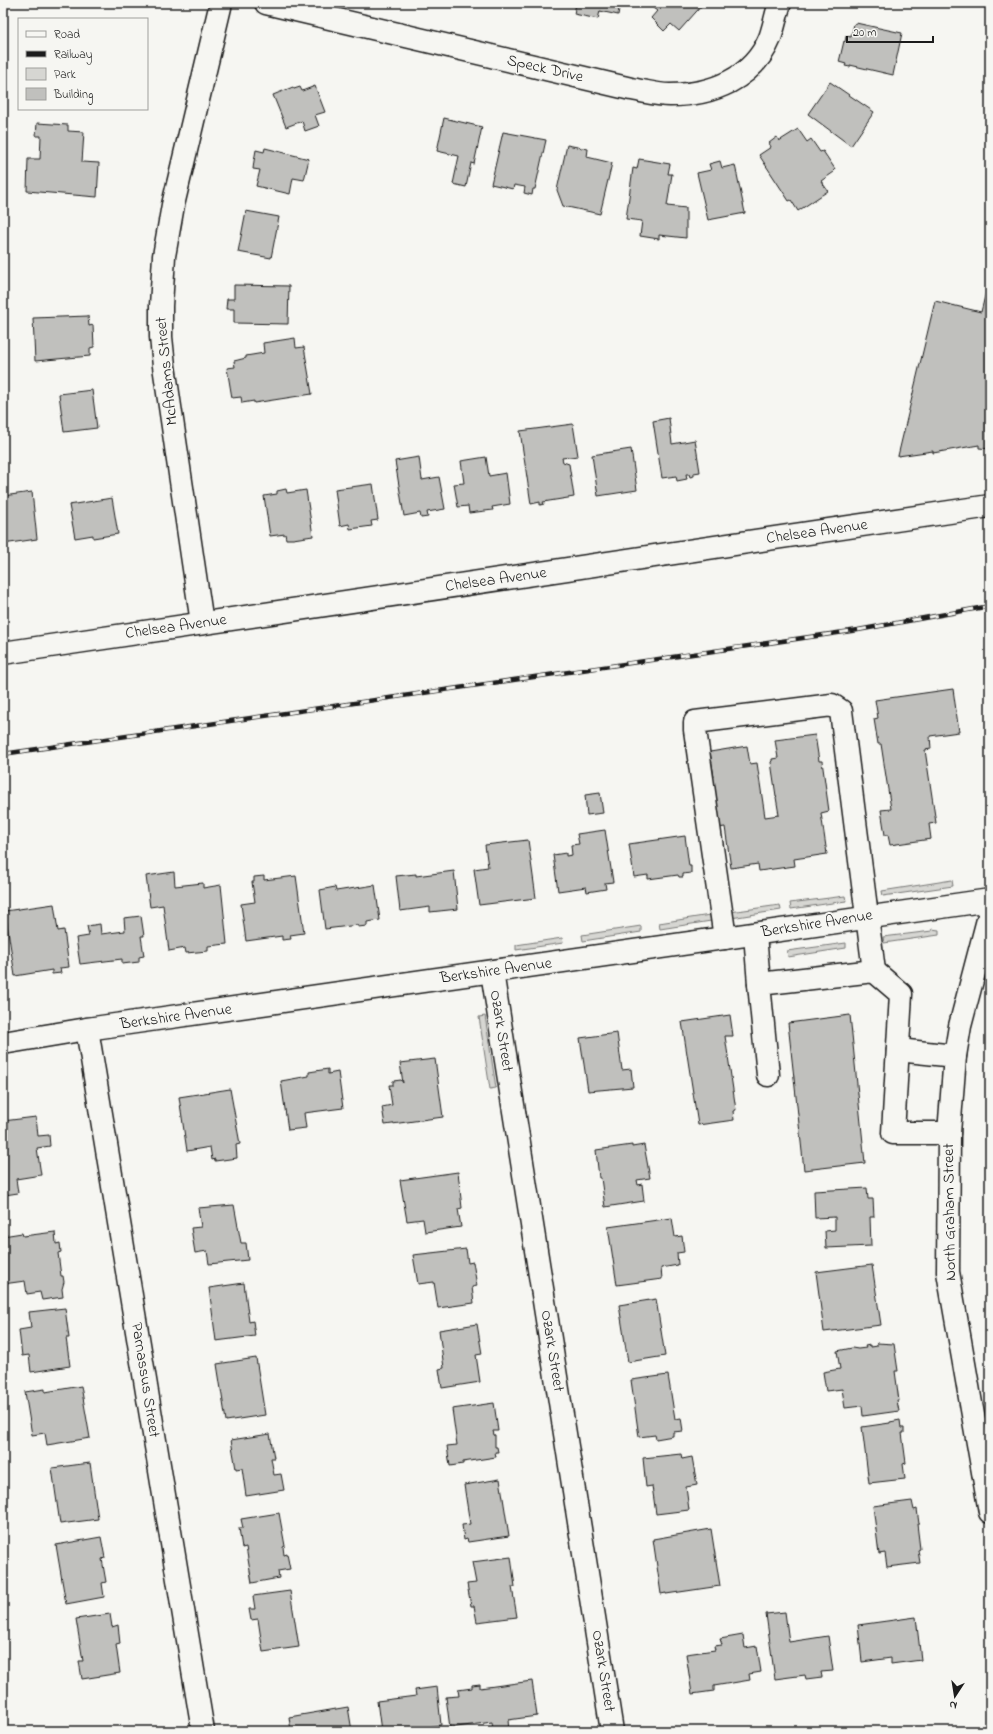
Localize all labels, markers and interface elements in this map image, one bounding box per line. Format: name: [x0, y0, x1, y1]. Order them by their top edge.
legend: [18, 18, 148, 110]
scale bar: [847, 18, 933, 44]
text: 20 m: [853, 24, 876, 42]
text: Road: [54, 26, 80, 44]
text: Railway: [54, 46, 93, 65]
street label: Speck Drive: [504, 49, 586, 90]
text: Park: [54, 66, 76, 84]
text: Building: [53, 86, 93, 105]
street label: McAdams Street: [149, 315, 185, 427]
street label: Chelsea Avenue: [765, 513, 870, 551]
street label: Chelsea Avenue: [444, 561, 549, 599]
street label: Chelsea Avenue: [124, 608, 229, 646]
street label: Berkshire Avenue: [759, 903, 875, 945]
street label: Berkshire Avenue: [438, 951, 554, 991]
street label: Ozark Street: [483, 989, 519, 1074]
street label: Berkshire Avenue: [118, 997, 234, 1037]
street label: North Graham Street: [937, 1142, 963, 1281]
street label: Ozark Street: [534, 1309, 570, 1394]
street label: Parnassus Street: [124, 1321, 166, 1440]
street label: Ozark Street: [585, 1629, 621, 1714]
north arrow: [935, 1676, 975, 1716]
text: N: [948, 1696, 958, 1713]

